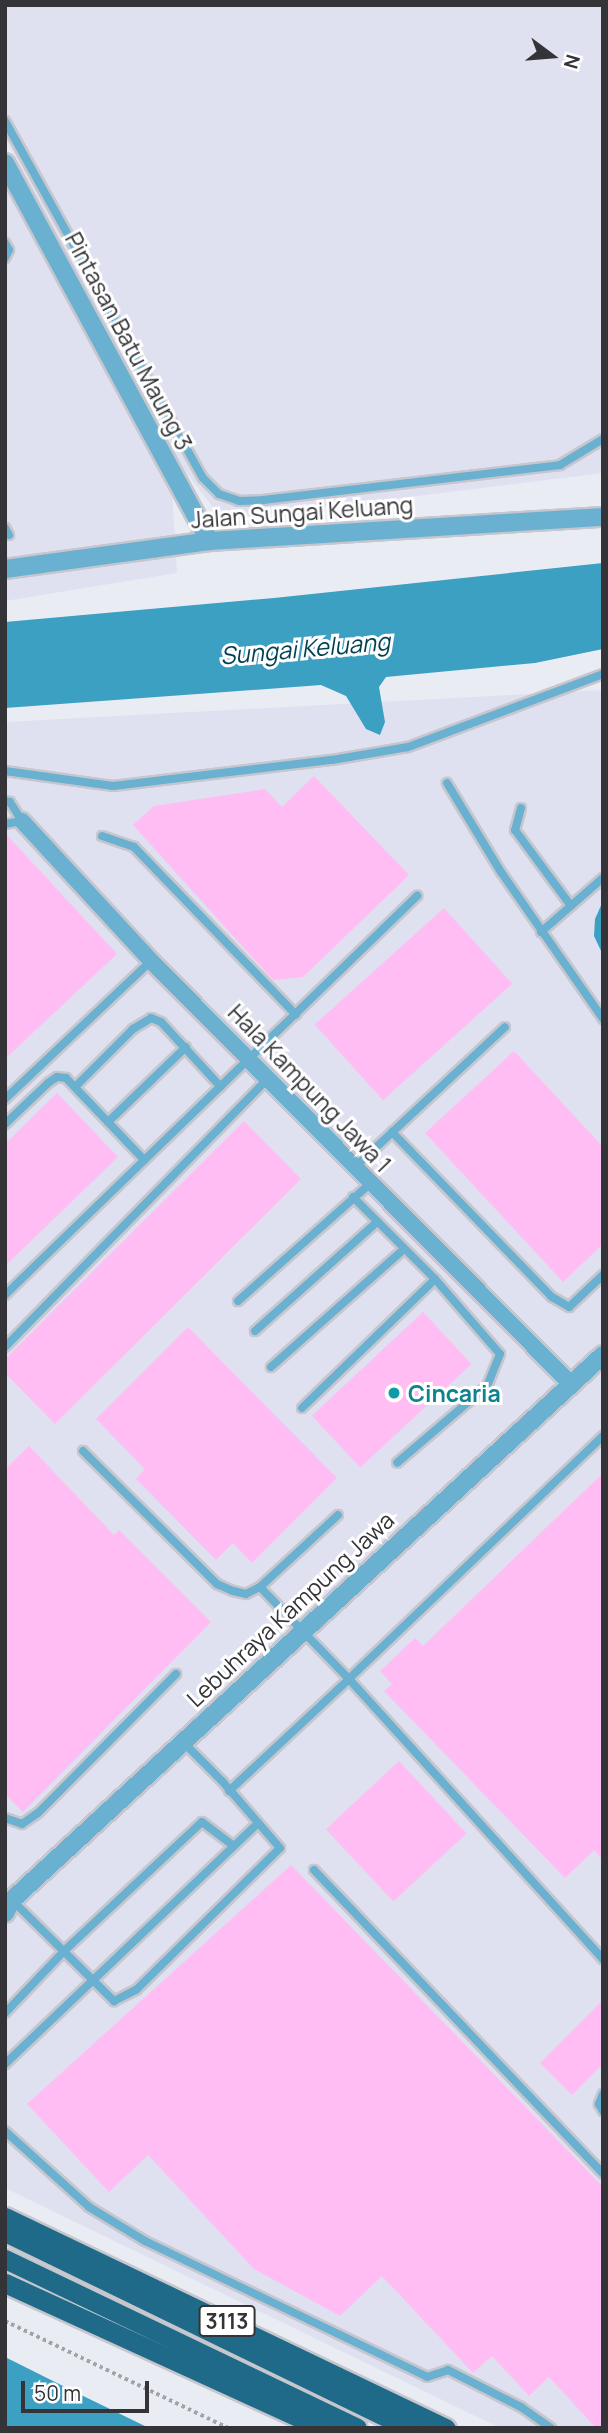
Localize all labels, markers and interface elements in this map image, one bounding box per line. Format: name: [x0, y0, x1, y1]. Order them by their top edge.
north arrow: [517, 21, 587, 91]
text: N: [558, 52, 587, 72]
street label: Pintasan Batu Maung 3: [60, 227, 198, 455]
street label: Jalan Sungai Keluang: [190, 490, 414, 534]
water label: Sungai Keluang: [219, 626, 391, 670]
street label: Hala Kampung Jawa 1: [223, 998, 397, 1178]
place label: Cincaria: [408, 1379, 501, 1407]
marker: Cincaria: [386, 1385, 402, 1401]
street label: Lebuhraya Kampung Jawa: [181, 1506, 399, 1712]
road number: 3113: [197, 2304, 257, 2338]
scale bar: [24, 2366, 152, 2410]
text: 50 m: [34, 2379, 81, 2407]

